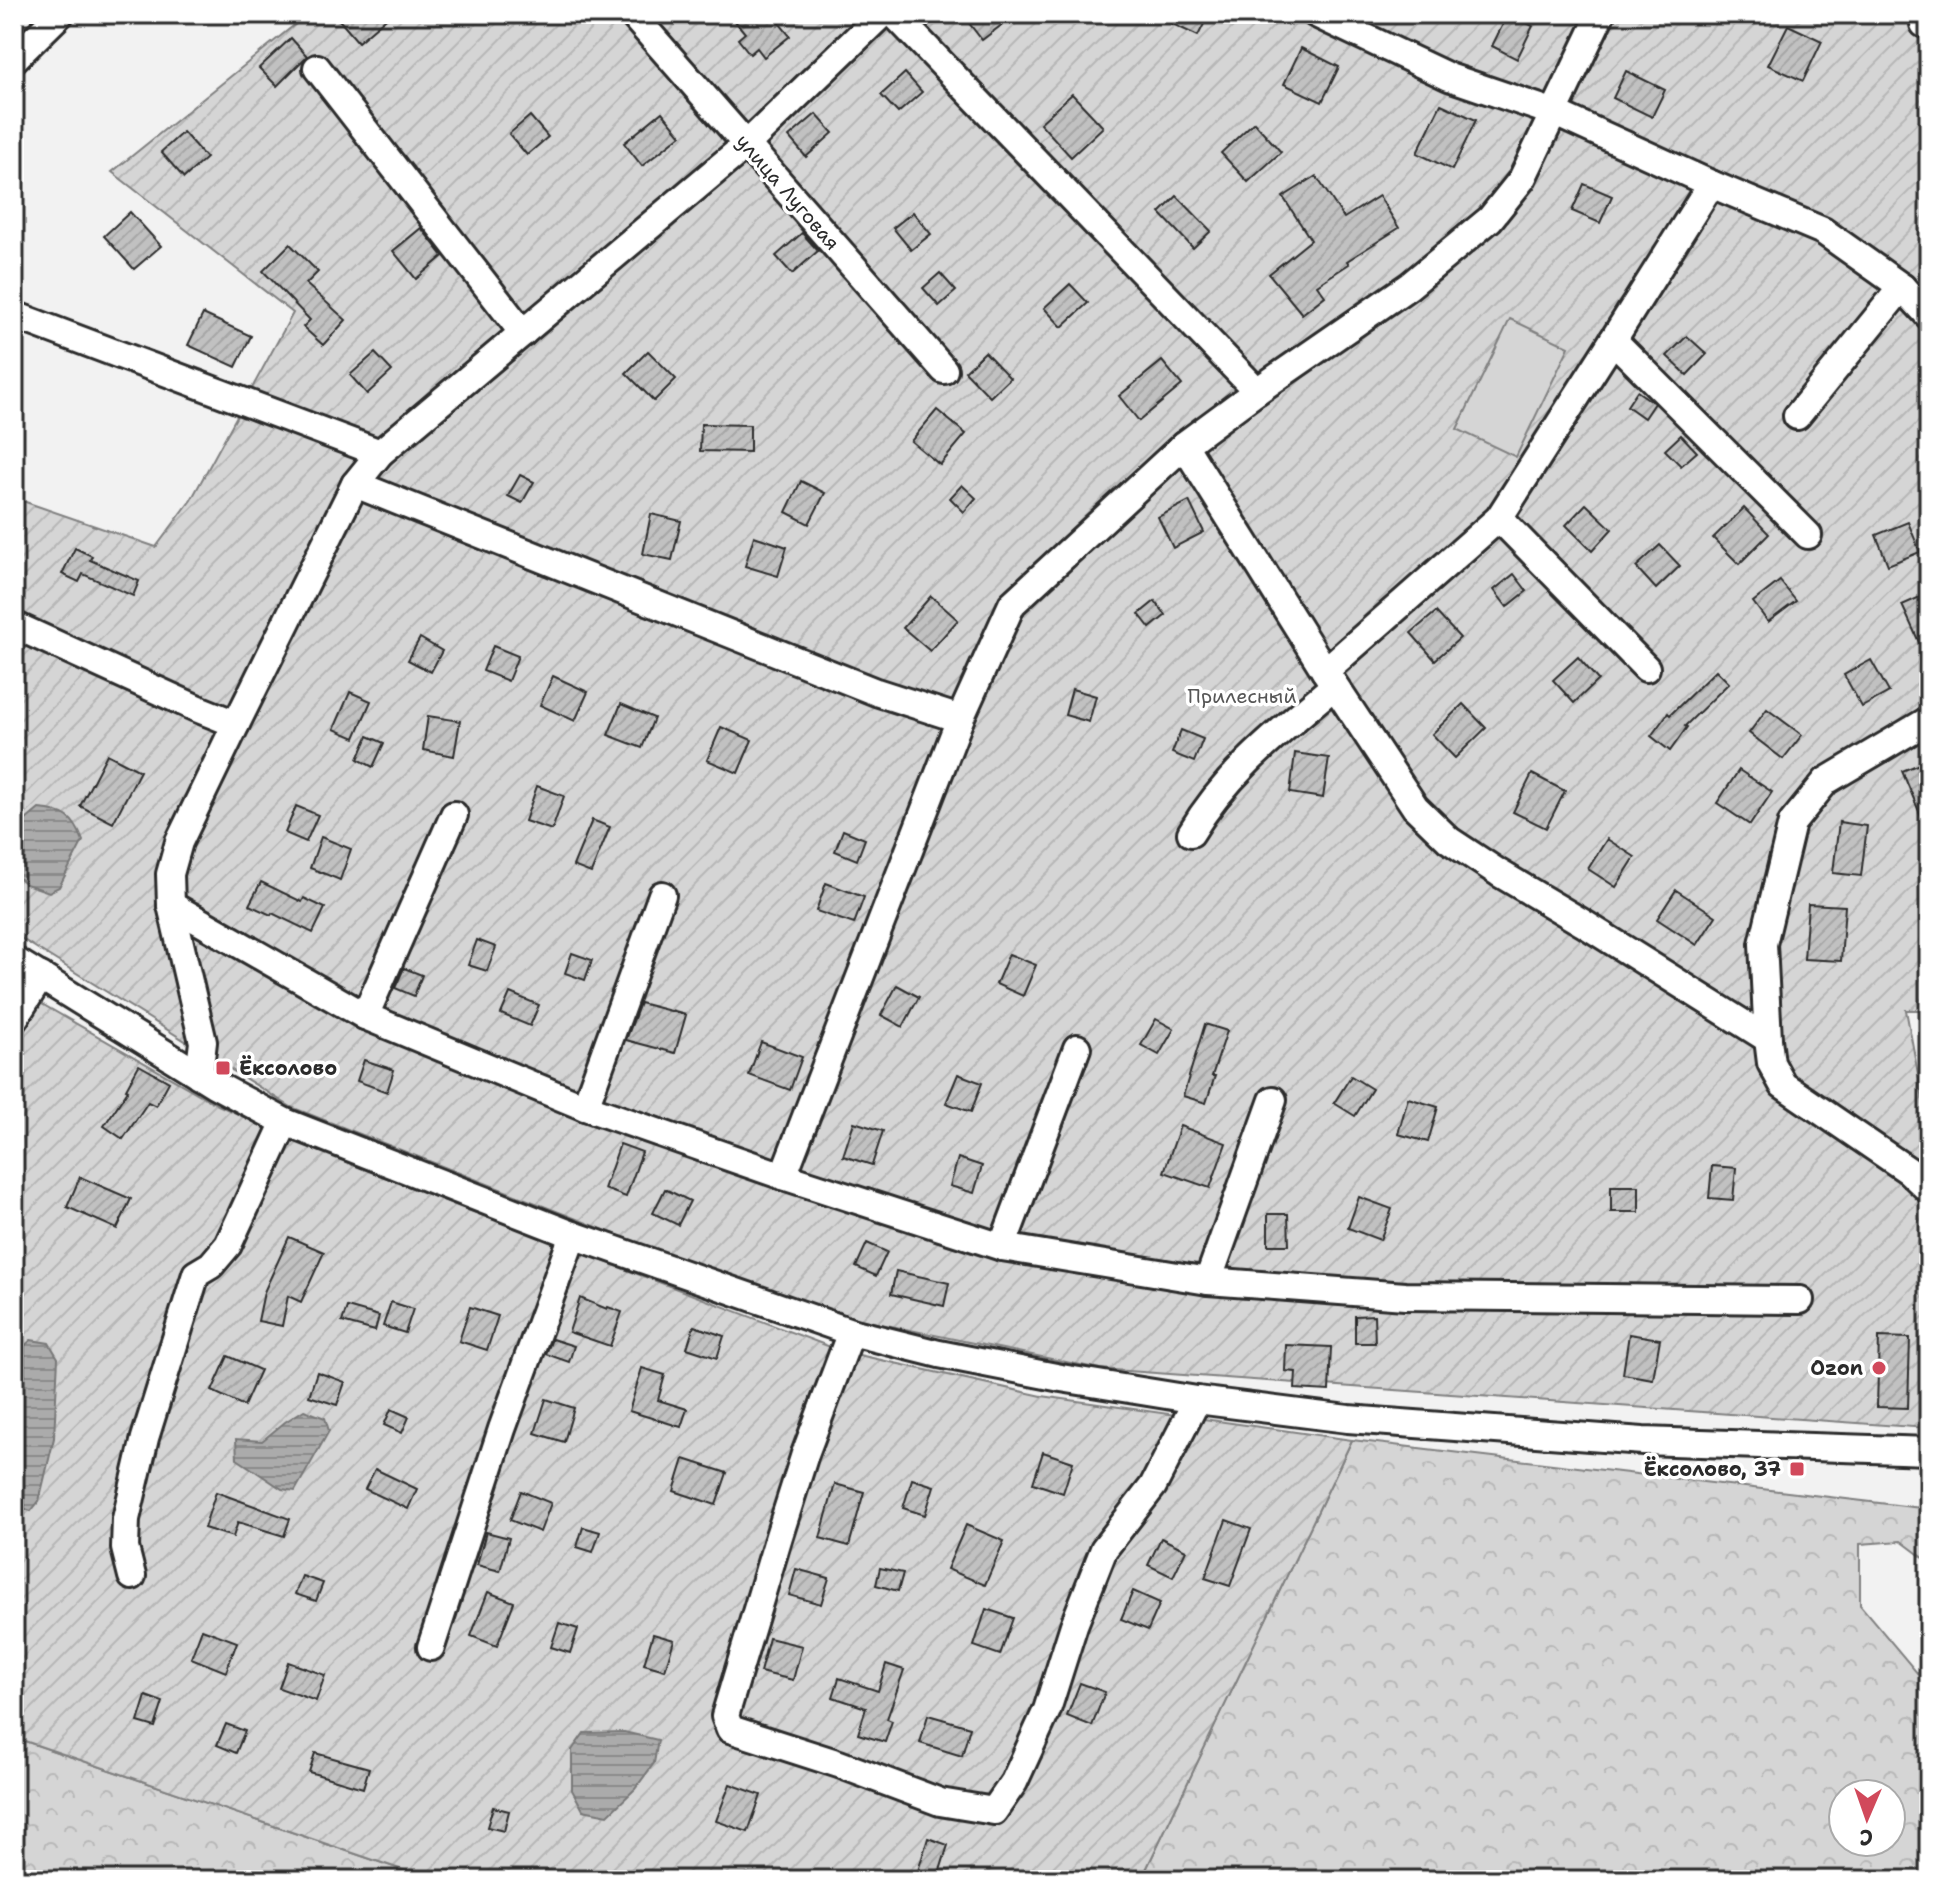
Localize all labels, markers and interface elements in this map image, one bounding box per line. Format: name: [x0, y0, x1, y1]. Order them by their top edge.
street label: улица Луговая: [730, 128, 846, 256]
park label: Прилесный: [1188, 683, 1296, 709]
place label: Ёксолово: [239, 1055, 337, 1081]
marker: Ёксолово: [214, 1059, 232, 1077]
place label: Ozon: [1810, 1355, 1863, 1381]
marker: Ozon: [1870, 1359, 1888, 1377]
place label: Ёксолово, 37: [1644, 1456, 1781, 1482]
marker: Ёксолово, 37: [1788, 1460, 1806, 1478]
north arrow: [1827, 1778, 1907, 1858]
text: С: [1859, 1823, 1874, 1852]

